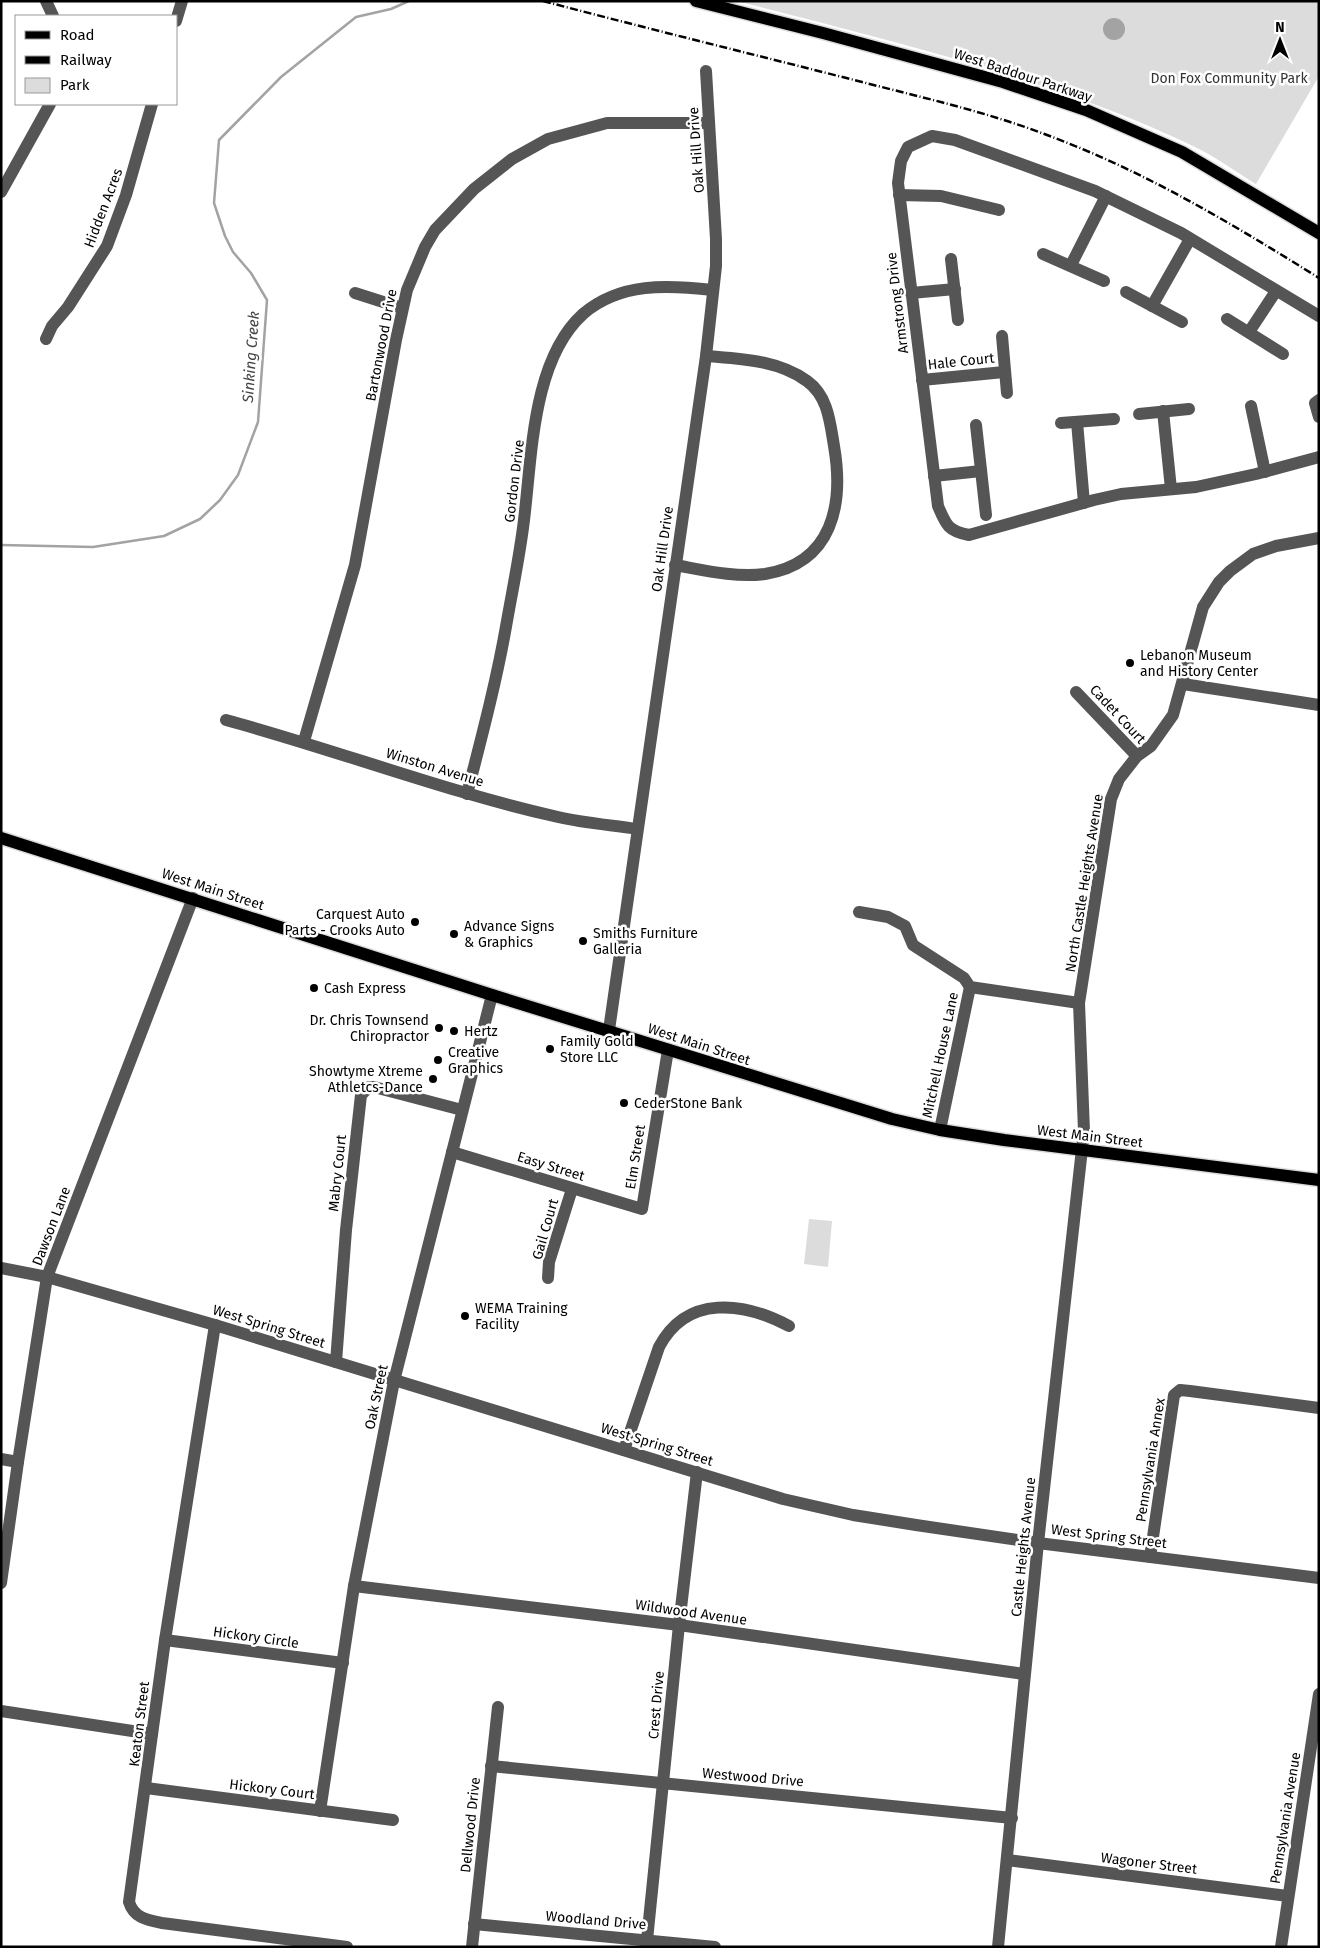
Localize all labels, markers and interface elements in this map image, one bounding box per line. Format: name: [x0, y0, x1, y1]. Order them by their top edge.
legend: [15, 15, 178, 105]
north arrow: [1255, 15, 1305, 65]
text: N: [1275, 19, 1285, 36]
text: Road: [60, 26, 95, 44]
street label: West Baddour Parkway: [952, 45, 1094, 106]
text: Railway: [60, 51, 112, 69]
park label: Don Fox Community Park: [1150, 70, 1308, 87]
text: Park: [60, 76, 90, 94]
street label: Oak Hill Drive: [685, 106, 708, 194]
street label: Hidden Acres: [81, 166, 127, 250]
street label: Armstrong Drive: [883, 251, 912, 355]
street label: Bartonwood Drive: [362, 287, 401, 403]
water label: Sinking Creek: [239, 311, 263, 404]
street label: Hale Court: [927, 349, 996, 373]
street label: Gordon Drive: [501, 439, 528, 523]
street label: Oak Hill Drive: [648, 505, 677, 593]
place label: Lebanon Museum and History Center: [1140, 647, 1259, 680]
marker: Lebanon Museum and History Center: [1124, 657, 1136, 669]
street label: Cadet Court: [1086, 681, 1150, 748]
street label: Winston Avenue: [384, 744, 486, 790]
street label: North Castle Heights Avenue: [1062, 793, 1107, 974]
street label: West Main Street: [159, 865, 267, 914]
place label: Carquest Auto Parts - Crooks Auto: [284, 906, 405, 939]
marker: Carquest Auto Parts - Crooks Auto: [409, 916, 421, 928]
place label: Advance Signs & Graphics: [464, 918, 555, 951]
place label: Smiths Furniture Galleria: [593, 925, 698, 958]
marker: Advance Signs & Graphics: [448, 928, 460, 940]
marker: Smiths Furniture Galleria: [577, 935, 589, 947]
place label: Cash Express: [324, 980, 406, 997]
marker: Cash Express: [308, 982, 320, 994]
street label: Mitchell House Lane: [919, 991, 962, 1120]
place label: Dr. Chris Townsend Chiropractor: [309, 1012, 430, 1045]
street label: West Main Street: [645, 1020, 753, 1069]
marker: Dr. Chris Townsend Chiropractor: [433, 1022, 445, 1034]
place label: Hertz: [464, 1023, 498, 1040]
marker: Hertz: [448, 1025, 460, 1037]
place label: Family Gold Store LLC: [560, 1033, 634, 1066]
marker: Family Gold Store LLC: [544, 1043, 556, 1055]
place label: Creative Graphics: [448, 1044, 504, 1077]
marker: Creative Graphics: [432, 1054, 444, 1066]
place label: Showtyme Xtreme Athletcs-Dance: [309, 1063, 423, 1096]
marker: Showtyme Xtreme Athletcs-Dance: [427, 1073, 439, 1085]
place label: CederStone Bank: [634, 1095, 743, 1112]
marker: CederStone Bank: [618, 1097, 630, 1109]
street label: West Main Street: [1036, 1122, 1145, 1152]
street label: Elm Street: [622, 1123, 649, 1191]
street label: Mabry Court: [325, 1133, 350, 1212]
street label: Easy Street: [515, 1148, 588, 1185]
street label: Dawson Lane: [29, 1184, 74, 1268]
street label: Gail Court: [529, 1196, 563, 1262]
place label: WEMA Training Facility: [475, 1300, 568, 1333]
street label: West Spring Street: [210, 1301, 328, 1352]
marker: WEMA Training Facility: [459, 1310, 471, 1322]
street label: Oak Street: [361, 1362, 392, 1431]
street label: Pennsylvania Annex: [1132, 1397, 1169, 1523]
street label: West Spring Street: [598, 1419, 716, 1470]
street label: Castle Heights Avenue: [1008, 1476, 1039, 1618]
street label: West Spring Street: [1050, 1521, 1169, 1552]
street label: Wildwood Avenue: [634, 1596, 748, 1629]
street label: Hickory Circle: [212, 1623, 300, 1652]
street label: Crest Drive: [645, 1670, 668, 1740]
street label: Keaton Street: [126, 1679, 153, 1768]
street label: Pennsylvania Avenue: [1267, 1751, 1304, 1885]
street label: Westwood Drive: [701, 1765, 804, 1790]
street label: Hickory Court: [228, 1776, 316, 1803]
street label: Dellwood Drive: [457, 1776, 484, 1874]
street label: Wagoner Street: [1100, 1849, 1199, 1878]
street label: Woodland Drive: [545, 1908, 647, 1933]

